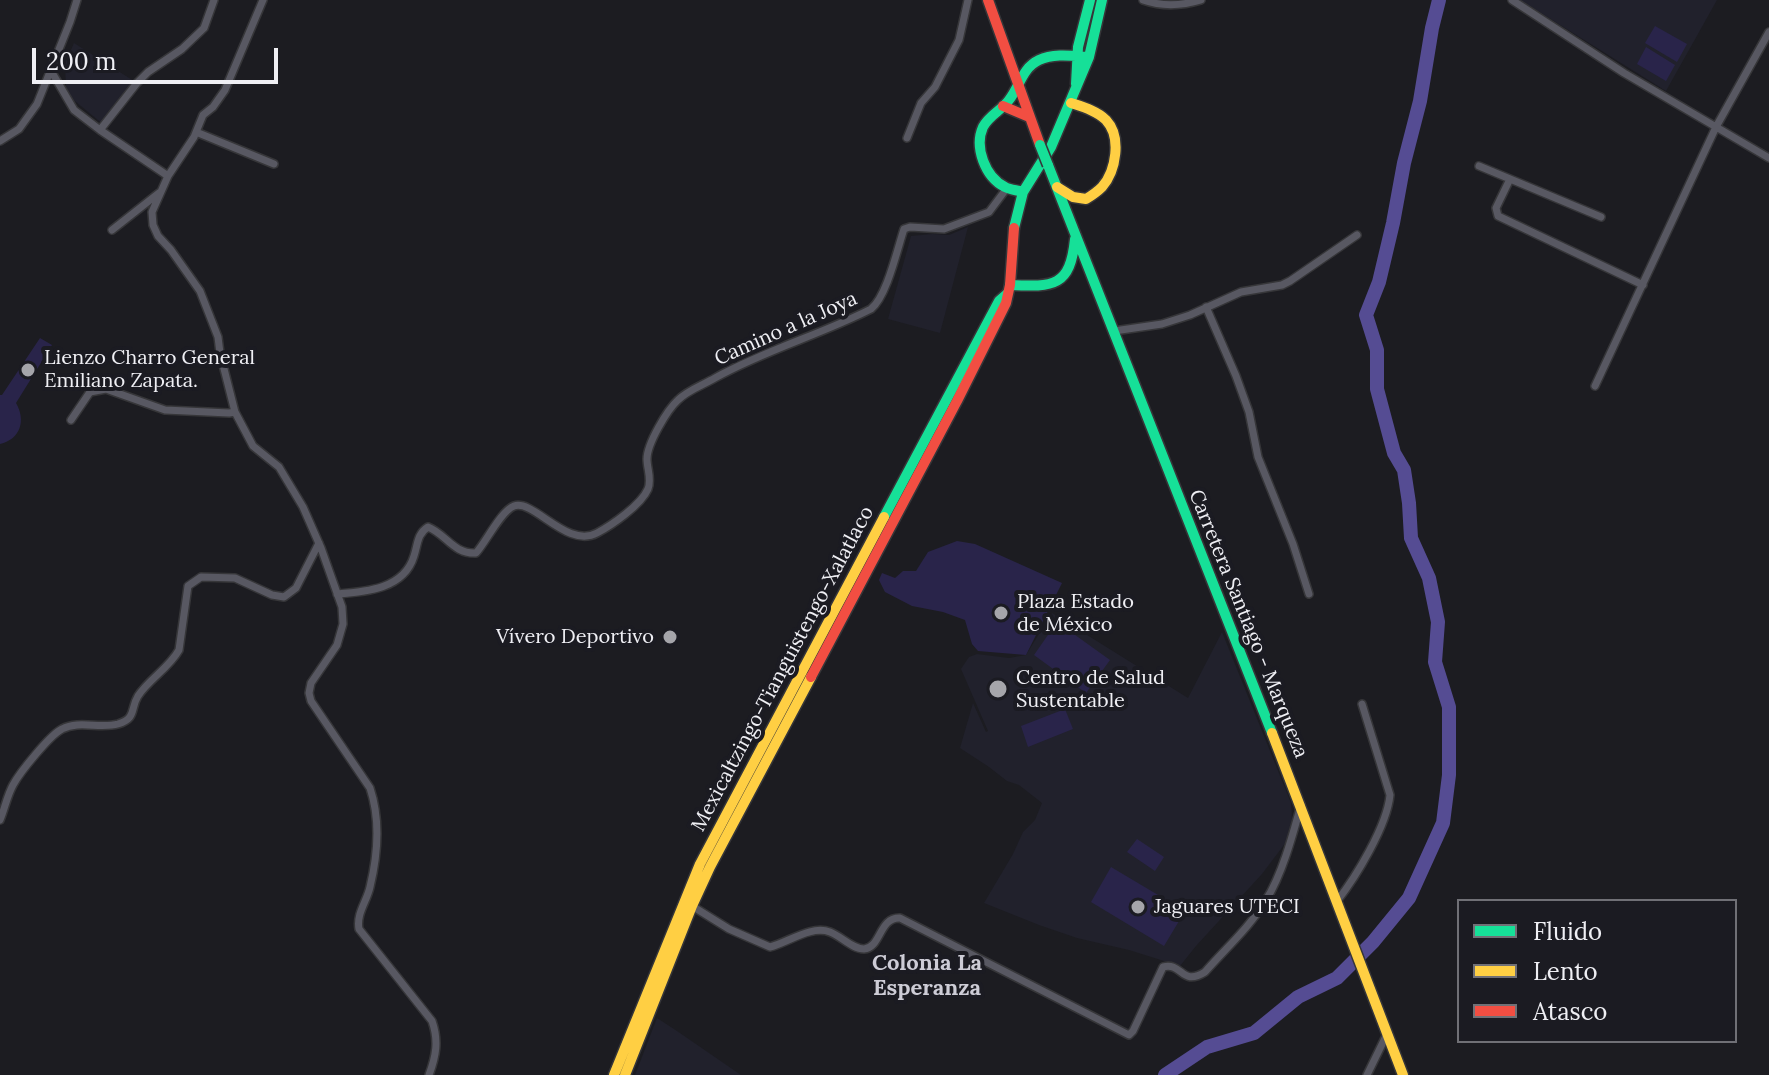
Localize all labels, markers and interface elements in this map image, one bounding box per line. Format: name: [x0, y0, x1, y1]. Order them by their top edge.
scale bar: [36, 32, 282, 82]
text: 200 m: [46, 46, 116, 77]
street label: Camino a la Joya: [711, 287, 861, 371]
place label: Lienzo Charro General Emiliano Zapata.: [44, 346, 255, 393]
marker: Lienzo Charro General Emiliano Zapata.: [19, 361, 37, 379]
street label: Carretera Santiago - Marqueza: [1183, 486, 1313, 762]
street label: Mexicaltzingo-Tianguistengo-Xalatlaco: [687, 502, 879, 836]
place label: Plaza Estado de México: [1017, 590, 1134, 637]
marker: Plaza Estado de México: [992, 604, 1010, 622]
place label: Vívero Deportivo: [496, 625, 654, 649]
marker: Vívero Deportivo: [661, 628, 679, 646]
place label: Centro de Salud Sustentable: [1016, 666, 1165, 713]
marker: Centro de Salud Sustentable: [987, 678, 1009, 700]
place label: Jaguares UTECI: [1154, 895, 1300, 919]
marker: Jaguares UTECI: [1129, 898, 1147, 916]
legend: [1457, 899, 1737, 1043]
text: Fluido: [1533, 916, 1602, 947]
district label: Colonia La Esperanza: [872, 951, 982, 1002]
text: Lento: [1533, 956, 1598, 987]
text: Atasco: [1533, 996, 1607, 1027]

